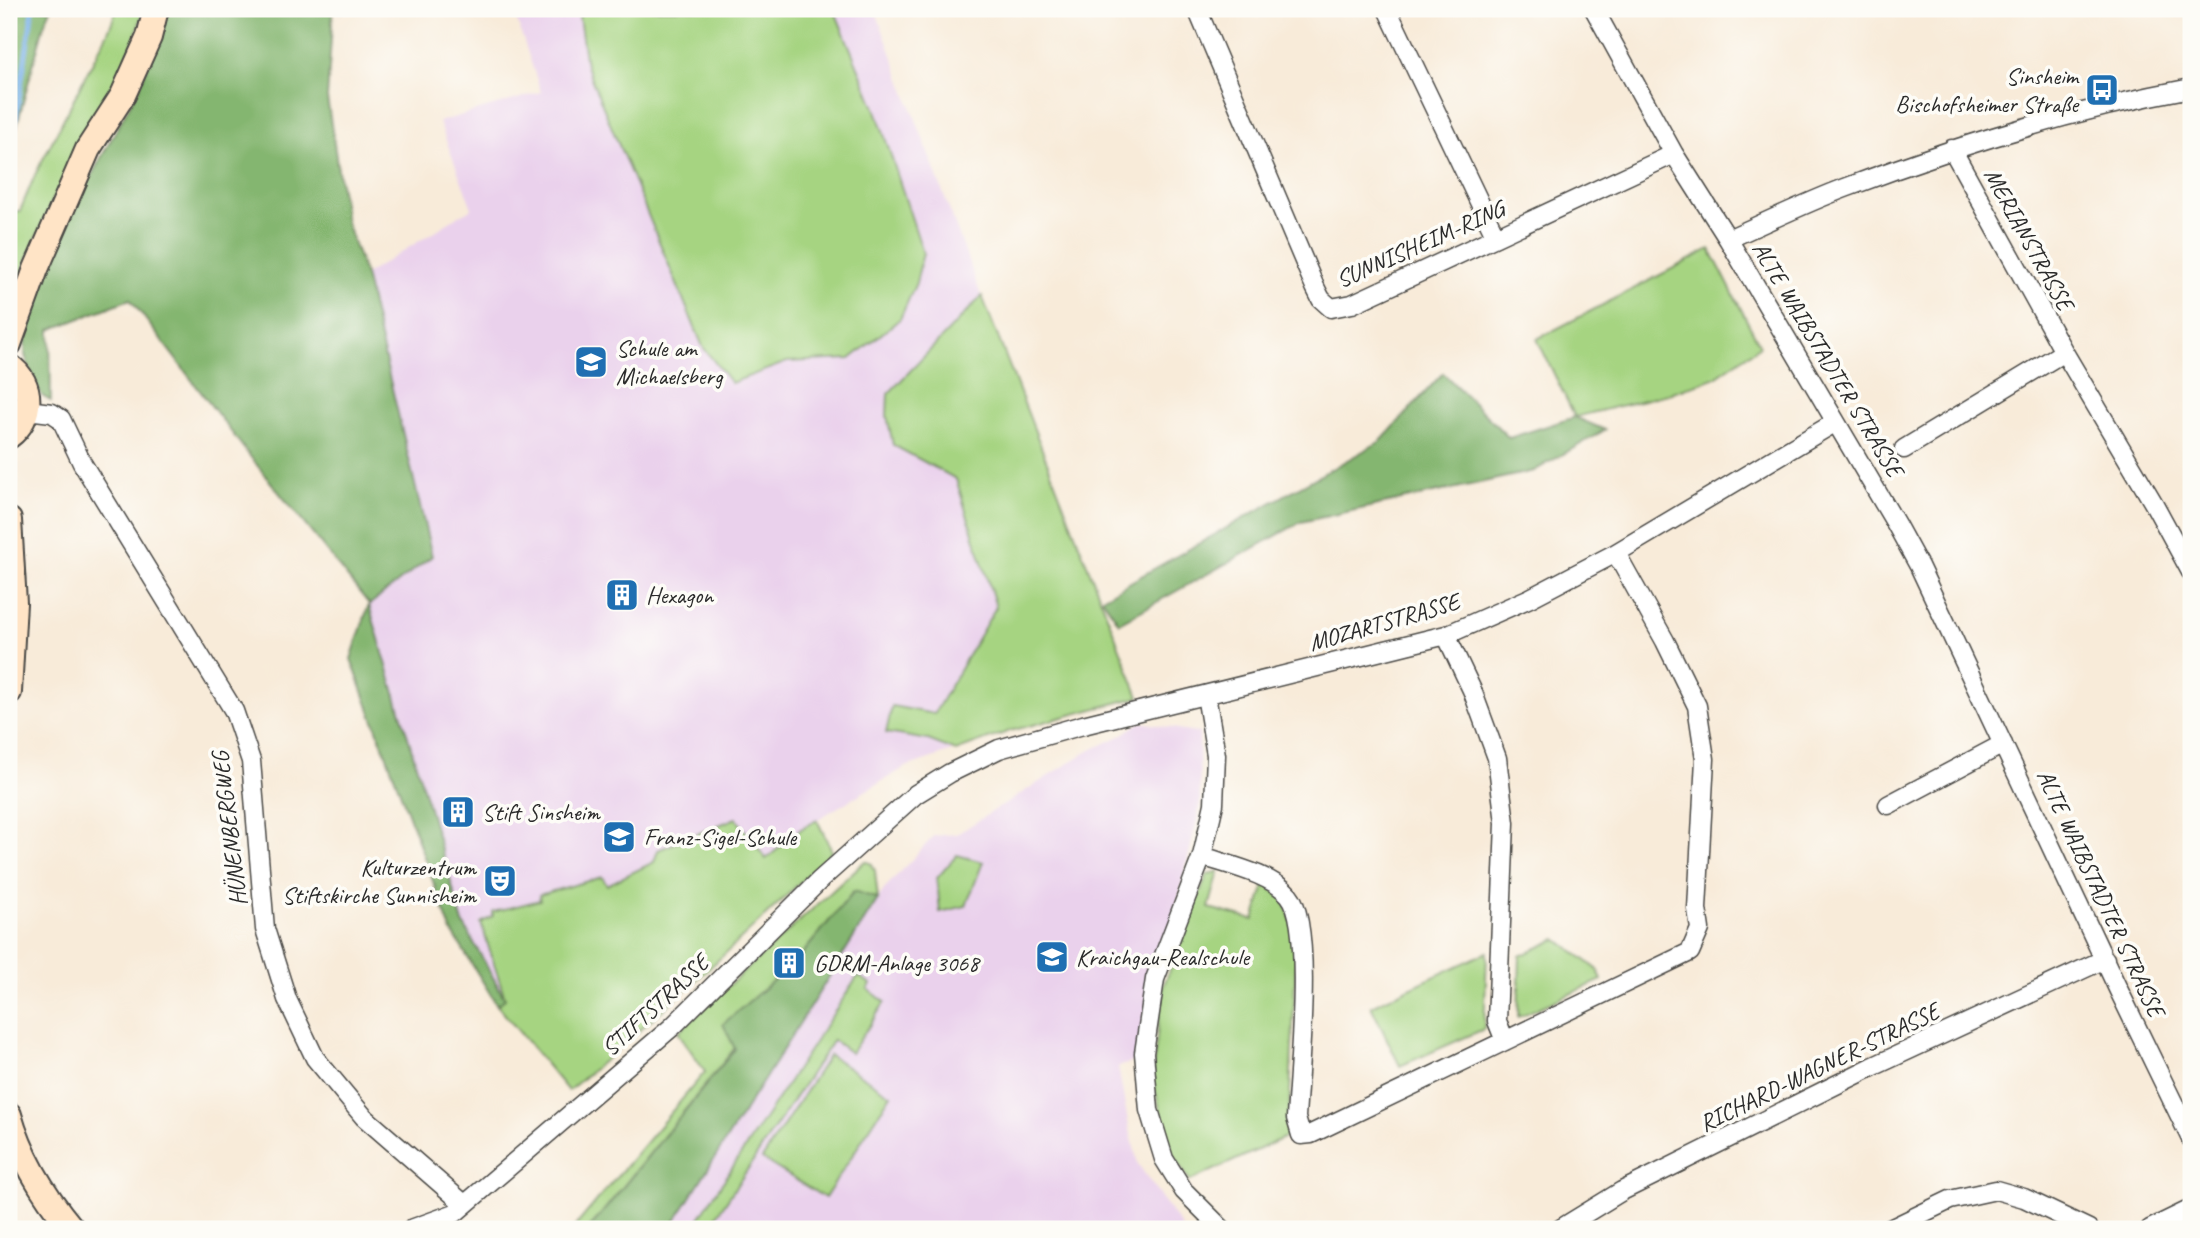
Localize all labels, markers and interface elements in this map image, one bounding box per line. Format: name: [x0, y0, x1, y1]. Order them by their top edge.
place label: Sinsheim Bischofsheimer Straße: [1895, 61, 2081, 119]
bus stop icon: Sinsheim Bischofsheimer Straße: [2083, 71, 2121, 109]
street label: MERIANSTRASSE: [1978, 163, 2082, 318]
street label: SUNNISHEIM-RING: [1331, 192, 1511, 294]
street label: ALTE WAIBSTADTER STRASSE: [1746, 236, 1912, 485]
place label: Schule am Michaelsberg: [616, 333, 724, 391]
school or university icon: Schule am Michaelsberg: [572, 343, 610, 381]
building icon: Hexagon: [603, 576, 641, 614]
place label: Hexagon: [646, 580, 714, 610]
street label: MOZARTSTRASSE: [1305, 585, 1466, 658]
street label: HÜNENBERGWEG: [204, 748, 253, 908]
street label: ALTE WAIBSTADTER STRASSE: [2030, 765, 2173, 1024]
building icon: Stift Sinsheim: [439, 793, 477, 831]
place label: Stift Sinsheim: [482, 797, 601, 827]
school or university icon: Franz-Sigel-Schule: [600, 818, 638, 856]
place label: Franz-Sigel-Schule: [644, 822, 798, 852]
place label: Kulturzentrum Stiftskirche Sunnisheim: [282, 852, 477, 910]
theatre icon: Kulturzentrum Stiftskirche Sunnisheim: [481, 862, 519, 900]
school or university icon: Kraichgau-Realschule: [1033, 938, 1071, 976]
place label: Kraichgau-Realschule: [1076, 942, 1251, 972]
building icon: GDRM-Anlage 3068: [770, 944, 808, 982]
street label: STIFTSTRASSE: [595, 946, 717, 1062]
place label: GDRM-Anlage 3068: [814, 948, 981, 978]
street label: RICHARD-WAGNER-STRASSE: [1694, 995, 1946, 1138]

